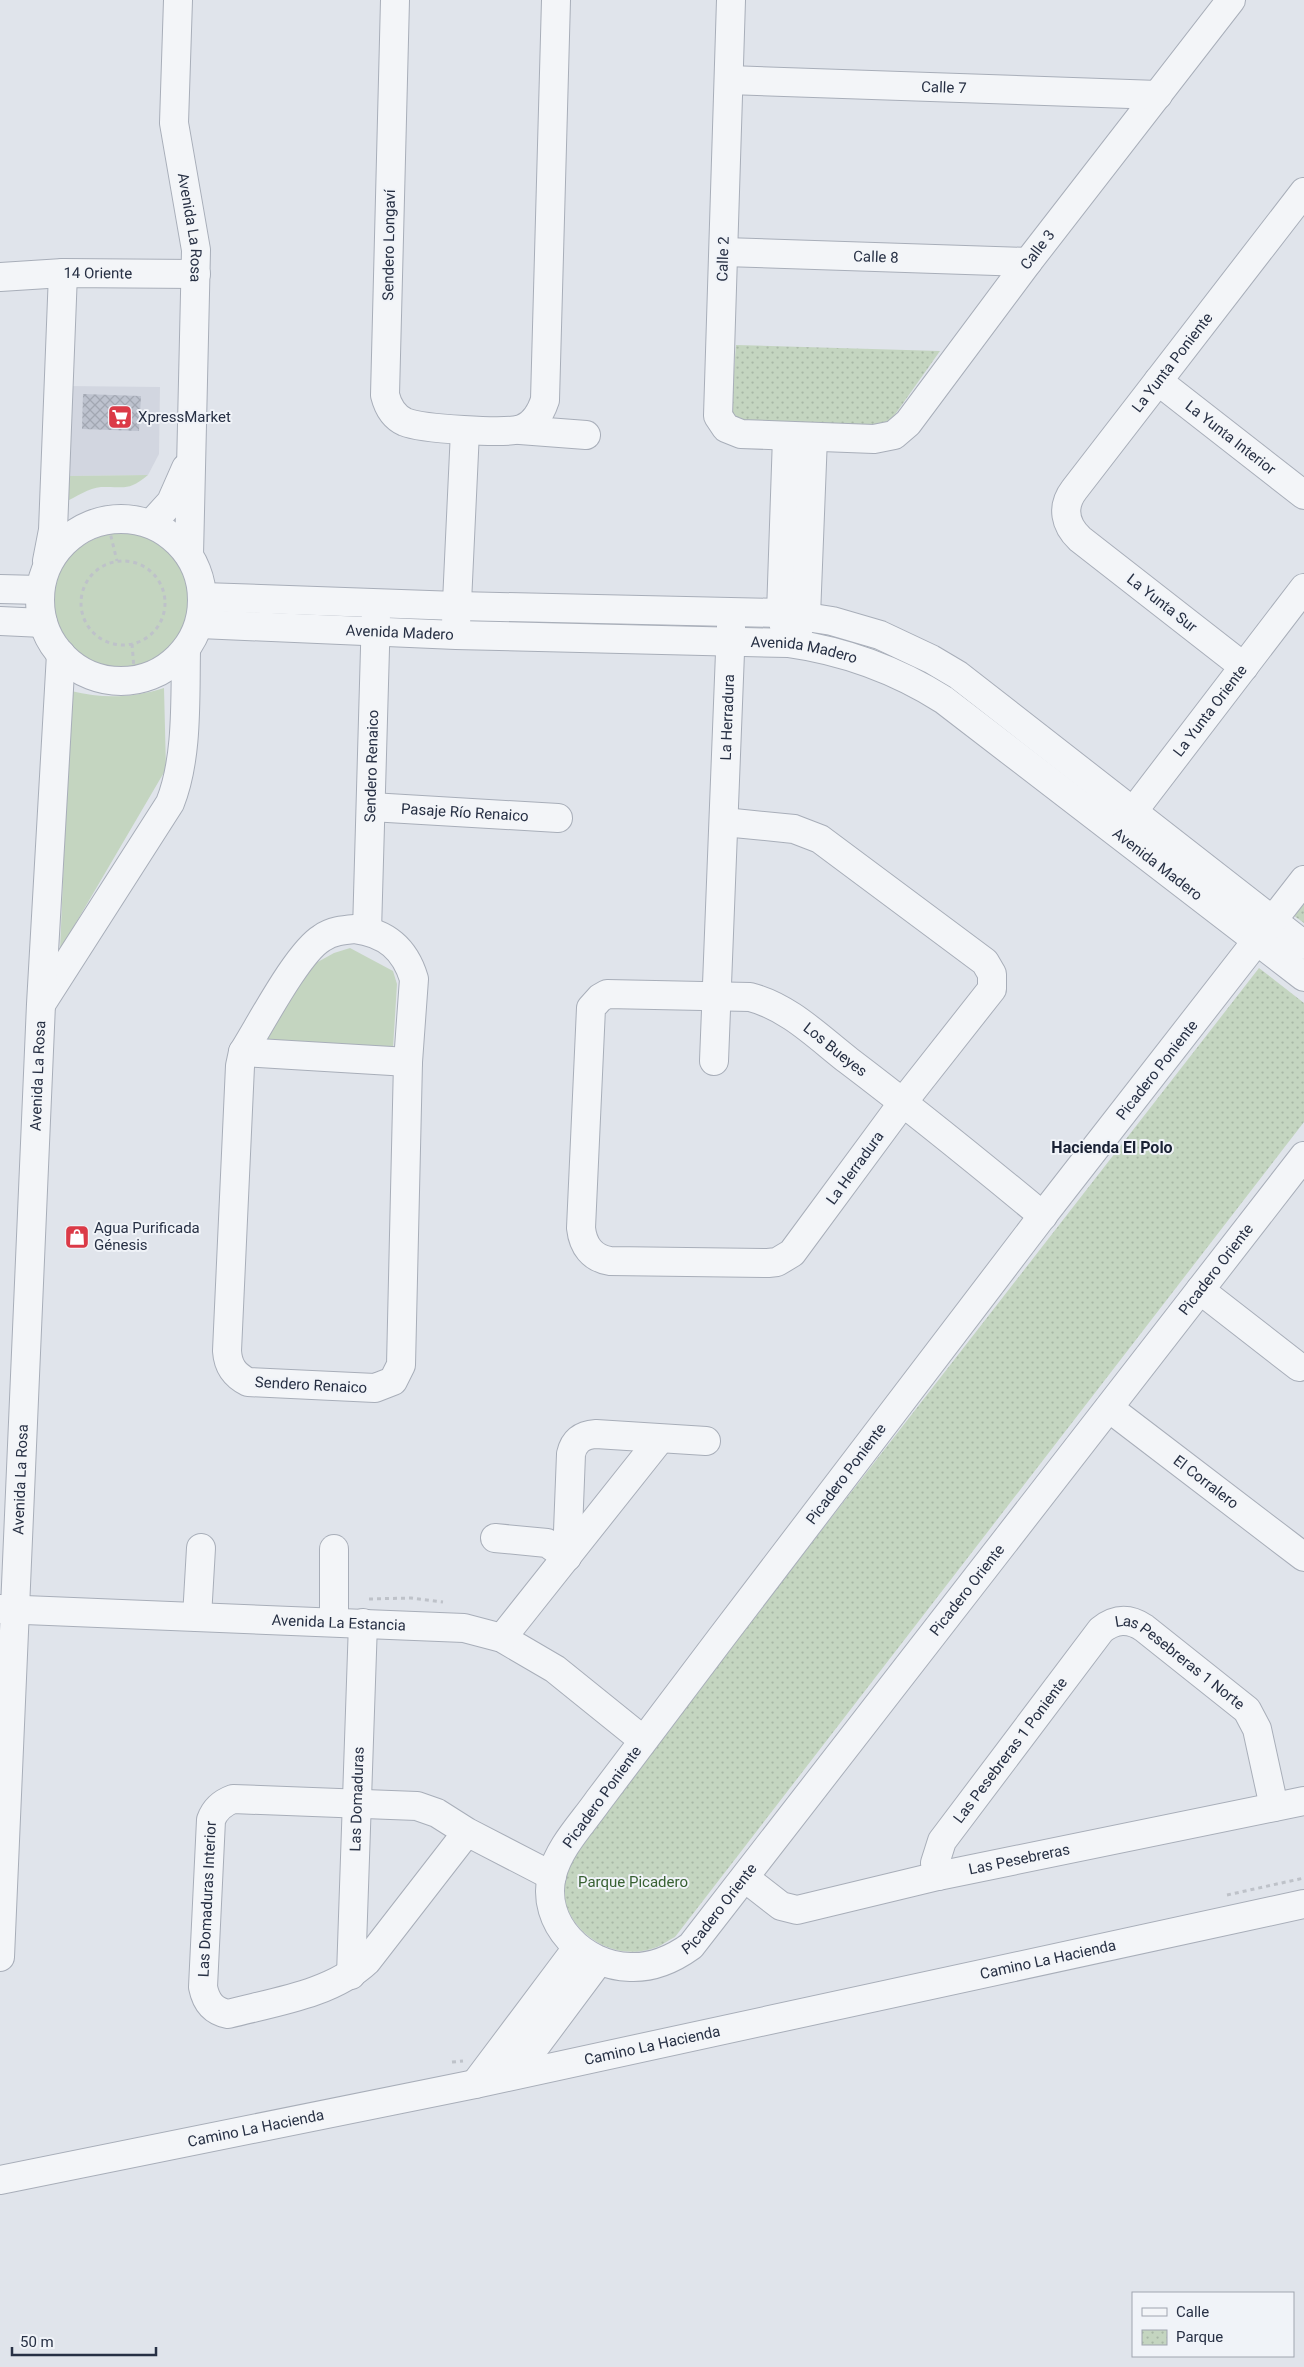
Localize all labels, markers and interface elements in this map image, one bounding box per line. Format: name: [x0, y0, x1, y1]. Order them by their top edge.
street label: Calle 7: [921, 78, 967, 97]
street label: Avenida La Rosa: [174, 171, 205, 283]
street label: Sendero Longaví: [379, 188, 399, 301]
street label: Calle 3: [1016, 226, 1059, 273]
street label: Calle 2: [713, 236, 733, 282]
street label: Calle 8: [853, 247, 899, 267]
street label: 14 Oriente: [63, 264, 132, 283]
street label: La Yunta Poniente: [1128, 309, 1217, 416]
street label: La Yunta Interior: [1182, 397, 1279, 479]
supermarket icon: XpressMarket: [107, 404, 133, 430]
place label: XpressMarket: [138, 408, 231, 426]
street label: La Yunta Sur: [1123, 570, 1201, 636]
street label: Avenida Madero: [345, 621, 454, 644]
street label: Avenida Madero: [750, 633, 860, 667]
street label: La Yunta Oriente: [1169, 661, 1251, 760]
street label: La Herradura: [717, 674, 738, 761]
street label: Sendero Renaico: [361, 710, 382, 823]
street label: Pasaje Río Renaico: [401, 800, 529, 825]
street label: Avenida Madero: [1109, 824, 1206, 904]
street label: Picadero Poniente: [1112, 1016, 1202, 1123]
street label: Los Bueyes: [800, 1019, 871, 1080]
street label: Avenida La Rosa: [27, 1020, 49, 1131]
street label: La Herradura: [822, 1128, 888, 1208]
district label: Hacienda El Polo: [1051, 1138, 1173, 1157]
place label: Agua Purificada Génesis: [94, 1219, 200, 1254]
street label: Picadero Oriente: [1175, 1220, 1257, 1319]
shop icon: Agua Purificada Génesis: [64, 1224, 90, 1250]
street label: Sendero Renaico: [254, 1373, 368, 1397]
street label: Picadero Poniente: [802, 1420, 890, 1528]
street label: Avenida La Rosa: [9, 1424, 32, 1535]
street label: El Corralero: [1170, 1451, 1242, 1513]
street label: Picadero Oriente: [926, 1541, 1008, 1640]
street label: Avenida La Estancia: [271, 1611, 406, 1635]
street label: Las Pesebreras 1 Norte: [1114, 1612, 1248, 1714]
street label: Las Pesebreras 1 Poniente: [950, 1674, 1071, 1827]
street label: Picadero Poniente: [559, 1742, 645, 1852]
street label: Las Domaduras: [346, 1746, 368, 1852]
street label: Las Domaduras Interior: [194, 1821, 220, 1978]
street label: Las Pesebreras: [967, 1840, 1071, 1879]
street label: Picadero Oriente: [678, 1860, 761, 1959]
park label: Parque Picadero: [578, 1873, 688, 1891]
street label: Camino La Hacienda: [978, 1936, 1118, 1983]
street label: Camino La Hacienda: [583, 2022, 722, 2069]
street label: Camino La Hacienda: [186, 2106, 326, 2151]
legend: [1132, 2292, 1294, 2357]
text: Calle: [1176, 2303, 1209, 2321]
scale bar: [12, 2324, 156, 2356]
text: Parque: [1176, 2328, 1223, 2346]
text: 50 m: [20, 2333, 54, 2351]

